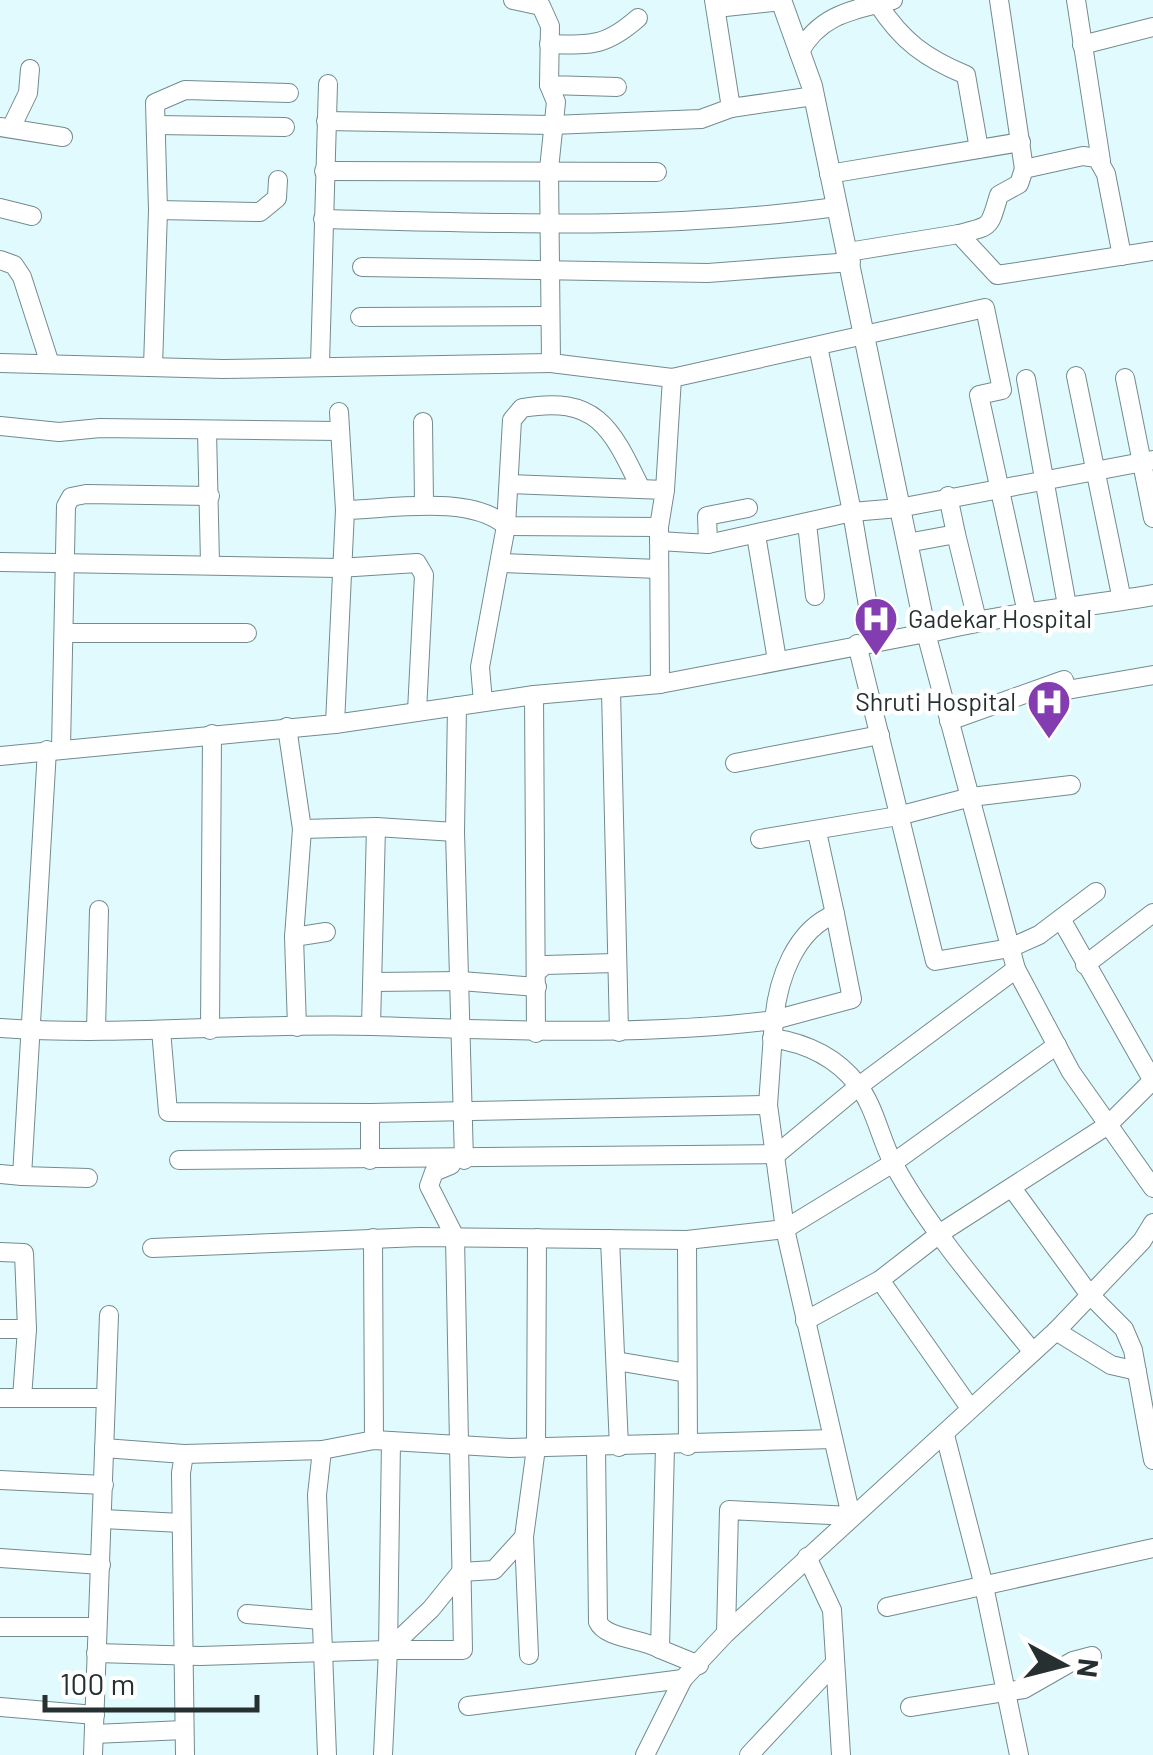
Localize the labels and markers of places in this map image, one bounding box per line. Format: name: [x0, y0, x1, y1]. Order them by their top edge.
hospital icon: Gadekar Hospital: [853, 596, 899, 657]
place label: Gadekar Hospital: [908, 603, 1092, 633]
hospital icon: Shruti Hospital: [1026, 679, 1072, 740]
place label: Shruti Hospital: [855, 686, 1016, 716]

